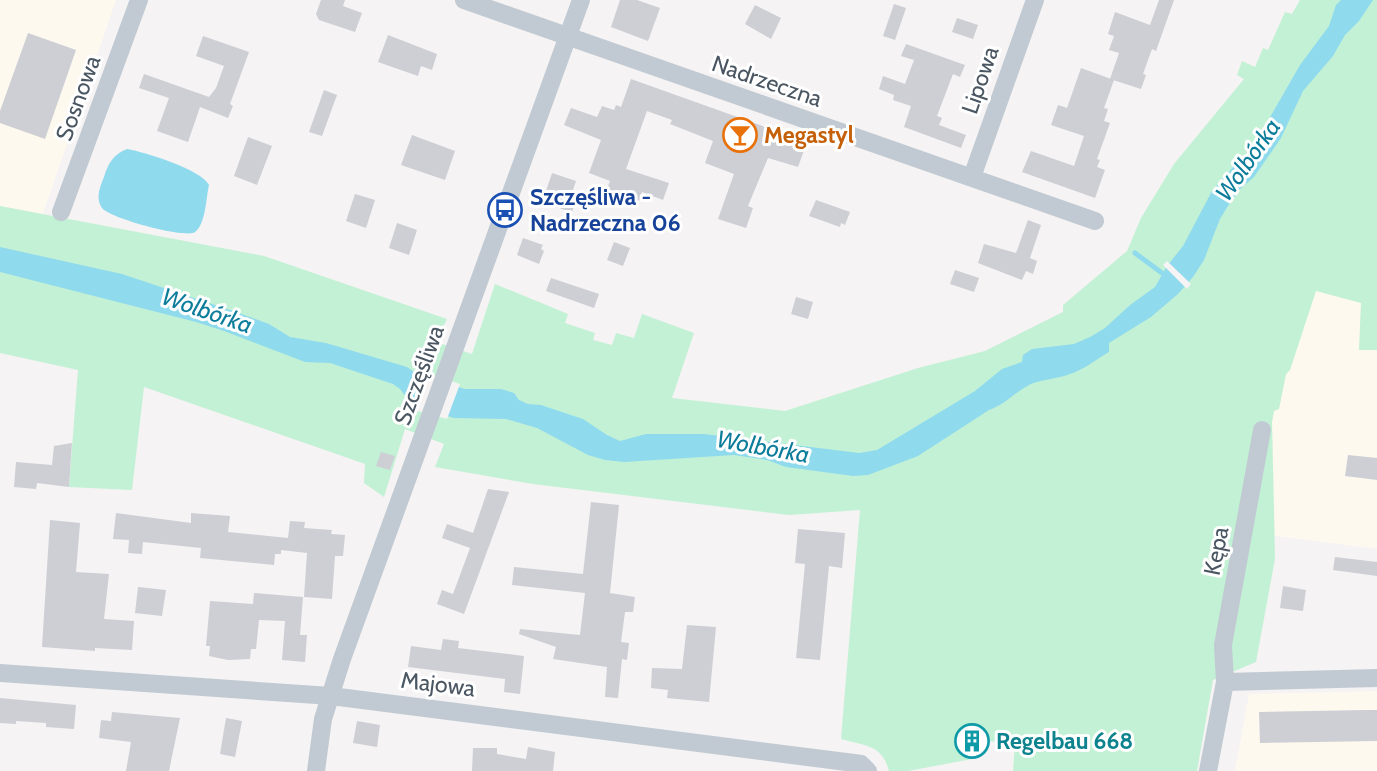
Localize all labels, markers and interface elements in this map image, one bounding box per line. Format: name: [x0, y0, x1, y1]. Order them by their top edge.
street label: Lipowa: [955, 43, 1005, 117]
street label: Nadrzeczna: [708, 49, 826, 113]
street label: Sosnowa: [50, 52, 106, 144]
water label: Wolbórka: [1209, 113, 1286, 206]
bar icon: Megastyl: [721, 116, 759, 154]
place label: Megastyl: [764, 121, 854, 149]
place label: Szczęśliwa - Nadrzeczna 06: [530, 183, 681, 237]
bus stop icon: Szczęśliwa - Nadrzeczna 06: [486, 191, 524, 229]
water label: Wolbórka: [158, 282, 256, 340]
street label: Szczęśliwa: [388, 321, 450, 429]
water label: Wolbórka: [714, 424, 812, 469]
street label: Kępa: [1198, 524, 1234, 578]
street label: Majowa: [399, 666, 477, 702]
building icon: Regelbau 668: [953, 722, 991, 760]
place label: Regelbau 668: [996, 727, 1133, 755]

